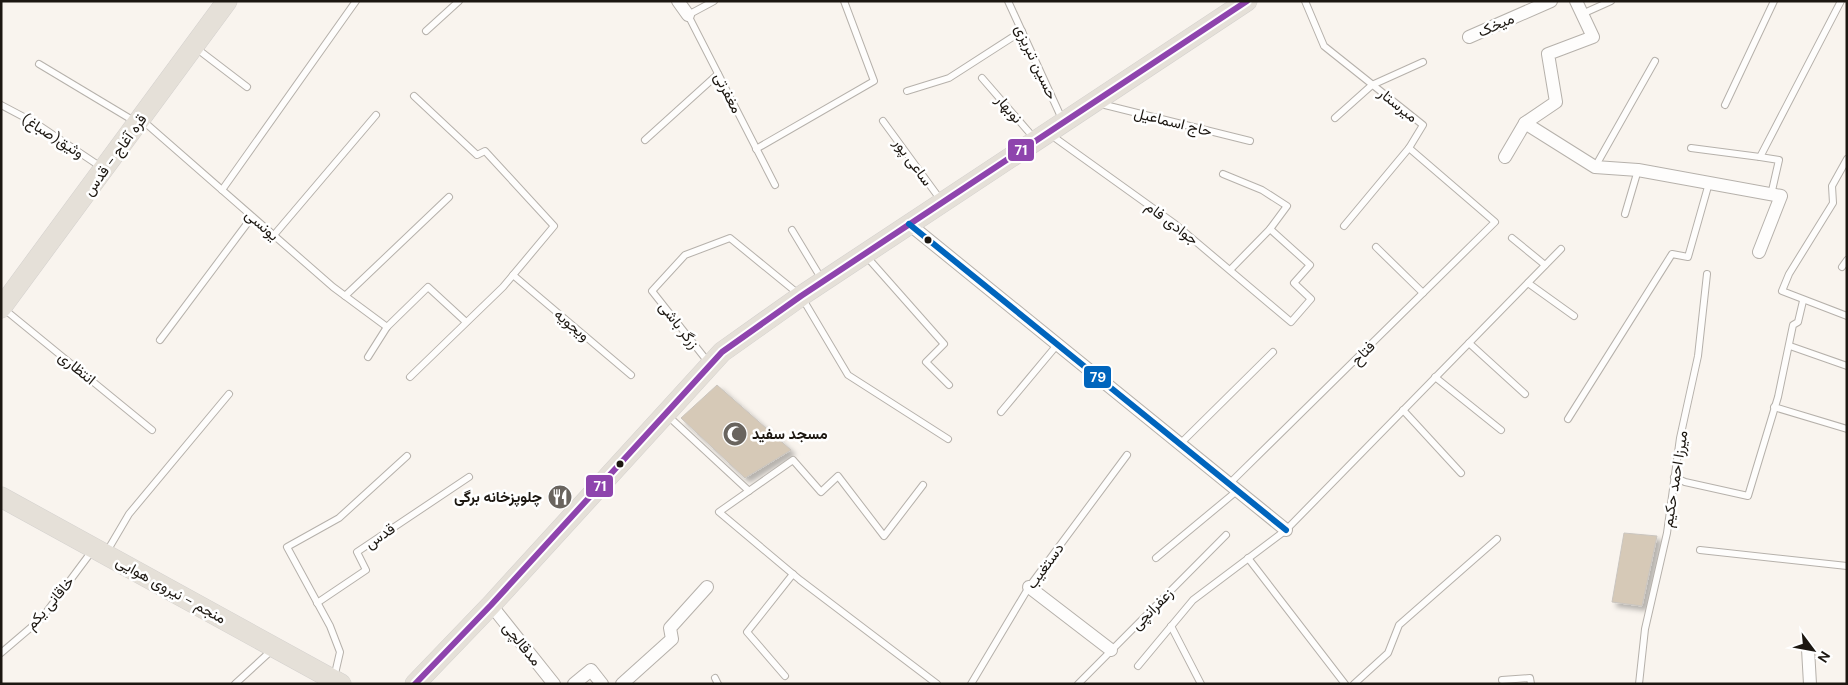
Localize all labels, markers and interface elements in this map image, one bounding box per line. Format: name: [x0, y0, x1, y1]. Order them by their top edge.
street label: میخک: [1475, 8, 1517, 42]
street label: حسین تبریزی: [1010, 21, 1062, 103]
street label: مغفرتی: [709, 69, 747, 117]
street label: میرستار: [1373, 82, 1422, 127]
street label: نوبهار: [990, 90, 1027, 128]
street label: حاج اسماعیل: [1132, 103, 1214, 142]
street label: وثیق(صباغ): [18, 109, 88, 164]
street label: قره آغاج - قدس: [79, 110, 152, 200]
street label: ساعی پور: [888, 133, 937, 190]
line badge: 71: [1007, 138, 1035, 162]
text: 71: [1015, 141, 1027, 159]
street label: جوادی فام: [1141, 196, 1203, 250]
street label: یونسی: [241, 205, 283, 245]
unlabelled marker: [923, 235, 933, 245]
street label: زرگر باشی: [654, 297, 704, 353]
street label: ویجویه: [550, 304, 594, 346]
street label: فتاح: [1347, 336, 1380, 370]
street label: انتظاری: [54, 347, 100, 389]
line badge: 79: [1083, 365, 1112, 389]
text: 79: [1090, 368, 1106, 386]
mosque icon: مسجد سفید: [722, 421, 748, 447]
place label: مسجد سفید: [752, 424, 828, 444]
street label: میرزا احمد حکیم: [1657, 429, 1693, 529]
unlabelled marker: [615, 459, 625, 469]
line badge: 71: [585, 474, 614, 498]
text: 71: [594, 477, 606, 495]
restaurant icon: چلوپزخانه برگی: [547, 484, 573, 510]
place label: چلوپزخانه برگی: [454, 487, 542, 507]
street label: قدس: [361, 519, 399, 553]
street label: دستغیب: [1022, 539, 1068, 593]
street label: منجم - نیروی هوایی: [112, 551, 230, 629]
street label: خاقانی یکم: [21, 572, 79, 634]
street label: زعفرانچی: [1127, 584, 1177, 634]
street label: مدقالچی: [498, 618, 546, 670]
north arrow: [1788, 625, 1838, 675]
text: N: [1814, 648, 1834, 666]

